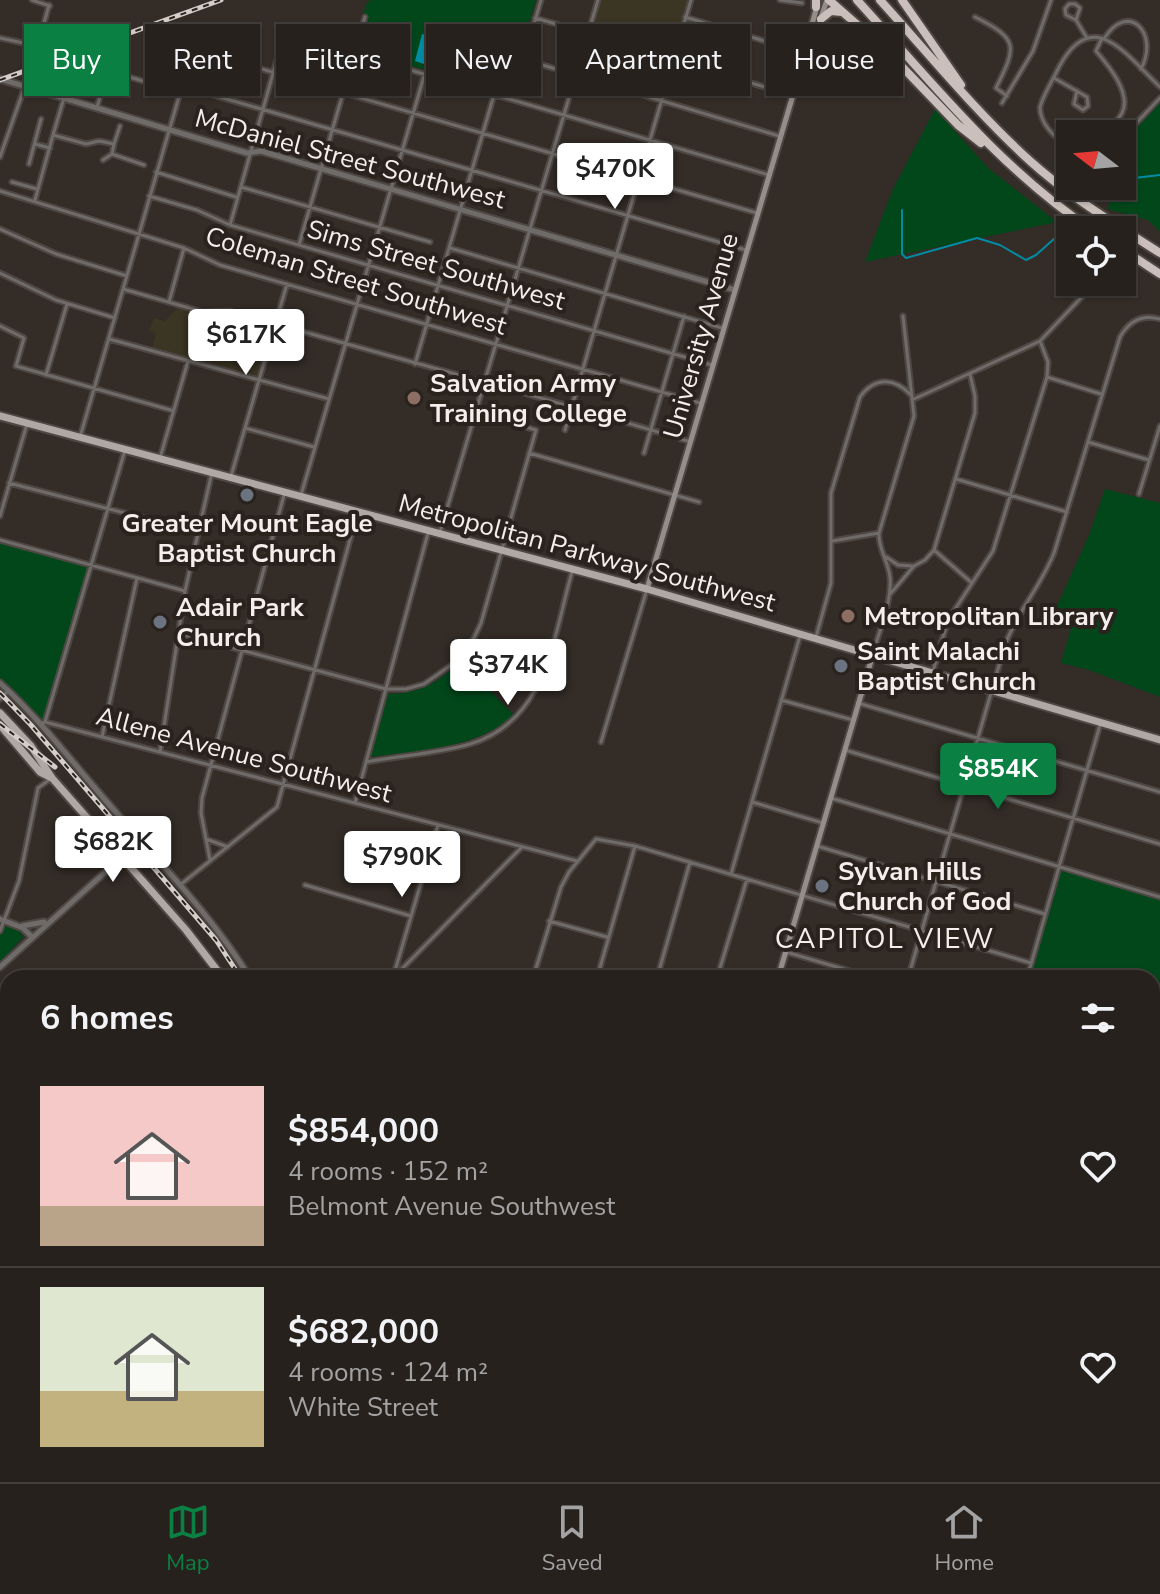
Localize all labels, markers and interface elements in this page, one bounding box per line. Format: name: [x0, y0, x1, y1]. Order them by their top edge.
chip: Buy: [24, 24, 129, 96]
chip: Rent: [145, 24, 260, 96]
chip: Filters: [276, 24, 410, 96]
chip: New: [426, 24, 541, 96]
chip: Apartment: [557, 24, 750, 96]
chip: House: [766, 24, 903, 96]
street label: McDaniel Street Southwest: [191, 101, 510, 218]
north arrow: [1056, 120, 1136, 200]
map controls: [1056, 120, 1136, 296]
pin: $470K: [559, 143, 671, 211]
text: $470K: [575, 151, 655, 186]
street label: Sims Street Southwest: [303, 211, 570, 319]
button: locate: [1056, 216, 1136, 296]
street label: Coleman Street Southwest: [201, 218, 512, 344]
street label: University Avenue: [655, 229, 747, 443]
pin: $617K: [190, 309, 302, 377]
text: $617K: [206, 317, 286, 352]
place label: Salvation Army Training College: [430, 366, 627, 431]
marker: Salvation Army Training College: [405, 389, 423, 407]
marker: Greater Mount Eagle Baptist Church: [238, 486, 256, 504]
street label: Metropolitan Parkway Southwest: [395, 486, 780, 620]
place label: Greater Mount Eagle Baptist Church: [122, 506, 372, 571]
place label: Adair Park Church: [176, 590, 305, 655]
place label: Metropolitan Library: [864, 599, 1114, 634]
marker: Metropolitan Library: [839, 607, 857, 625]
marker: Adair Park Church: [151, 613, 169, 631]
place label: Saint Malachi Baptist Church: [857, 634, 1036, 699]
pin: $374K: [452, 639, 564, 707]
text: $374K: [468, 647, 548, 682]
marker: Saint Malachi Baptist Church: [832, 657, 850, 675]
street label: Allene Avenue Southwest: [93, 699, 396, 812]
pin: $854K: [942, 743, 1054, 811]
text: $854K: [958, 751, 1038, 786]
pin: $682K: [57, 816, 169, 884]
text: $682K: [73, 824, 153, 859]
pin: $790K: [346, 831, 458, 899]
text: $790K: [362, 839, 442, 874]
place label: Sylvan Hills Church of God: [838, 854, 1011, 919]
marker: Sylvan Hills Church of God: [813, 877, 831, 895]
district label: CAPITOL VIEW: [775, 920, 995, 958]
text: 6 homes: [40, 995, 174, 1041]
icon: filters: [1076, 996, 1120, 1040]
text: $854,000: [288, 1108, 439, 1154]
icon: home: [104, 1118, 200, 1214]
icon: heart: [1076, 1144, 1120, 1188]
text: 4 rooms · 152 m²: [288, 1154, 488, 1189]
text: Belmont Avenue Southwest: [288, 1189, 615, 1224]
text: $682,000: [288, 1309, 439, 1355]
icon: home: [104, 1319, 200, 1415]
icon: heart: [1076, 1345, 1120, 1389]
text: 4 rooms · 124 m²: [288, 1355, 488, 1390]
text: White Street: [288, 1390, 438, 1425]
tab: Map: [166, 1500, 210, 1578]
tab: Saved: [542, 1500, 603, 1578]
tab: Home: [935, 1500, 994, 1578]

